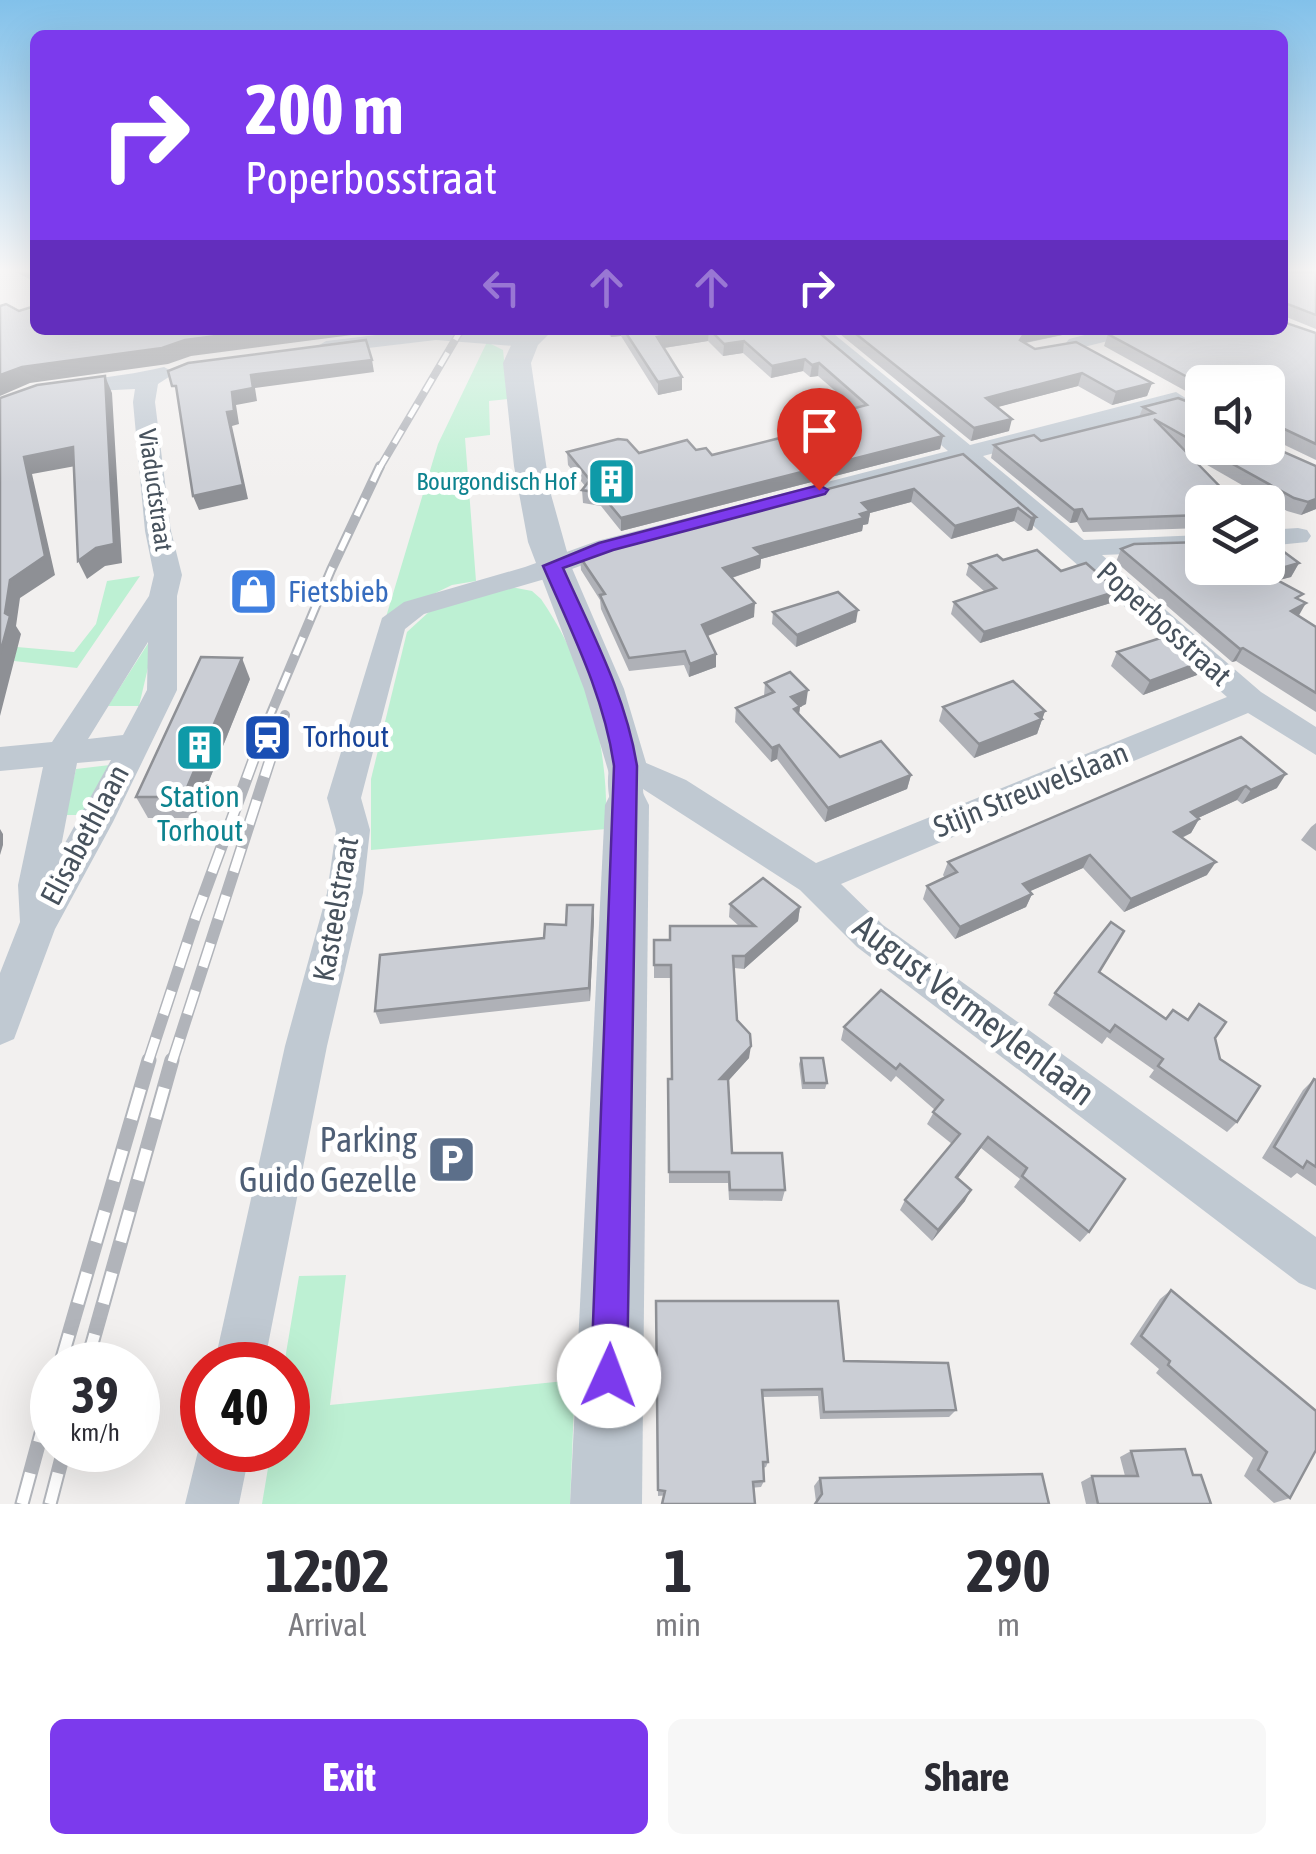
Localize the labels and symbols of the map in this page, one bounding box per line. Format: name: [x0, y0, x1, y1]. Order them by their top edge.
pin: [777, 388, 862, 491]
street label: Viaductstraat: [134, 427, 178, 553]
building icon: Bourgondisch Hof: [586, 455, 638, 507]
place label: Bourgondisch Hof: [416, 467, 577, 495]
street label: Poperbosstraat: [1091, 554, 1239, 692]
shop icon: Fietsbieb: [227, 566, 279, 618]
place label: Fietsbieb: [288, 574, 389, 608]
station icon: Torhout: [242, 711, 294, 763]
place label: Torhout: [303, 719, 389, 753]
building icon: Station Torhout: [174, 722, 226, 774]
street label: Stijn Streuvelslaan: [929, 735, 1133, 844]
street label: Elisabethlaan: [33, 759, 135, 910]
place label: Station Torhout: [157, 779, 243, 847]
street label: Kasteelstraat: [306, 834, 364, 984]
street label: August Vermeylenlaan: [846, 906, 1103, 1113]
place label: Parking Guido Gezelle: [239, 1119, 417, 1199]
parking icon: Parking Guido Gezelle: [426, 1134, 478, 1186]
position arrow: [557, 1324, 661, 1428]
speed limit sign: 40: [180, 1342, 310, 1472]

